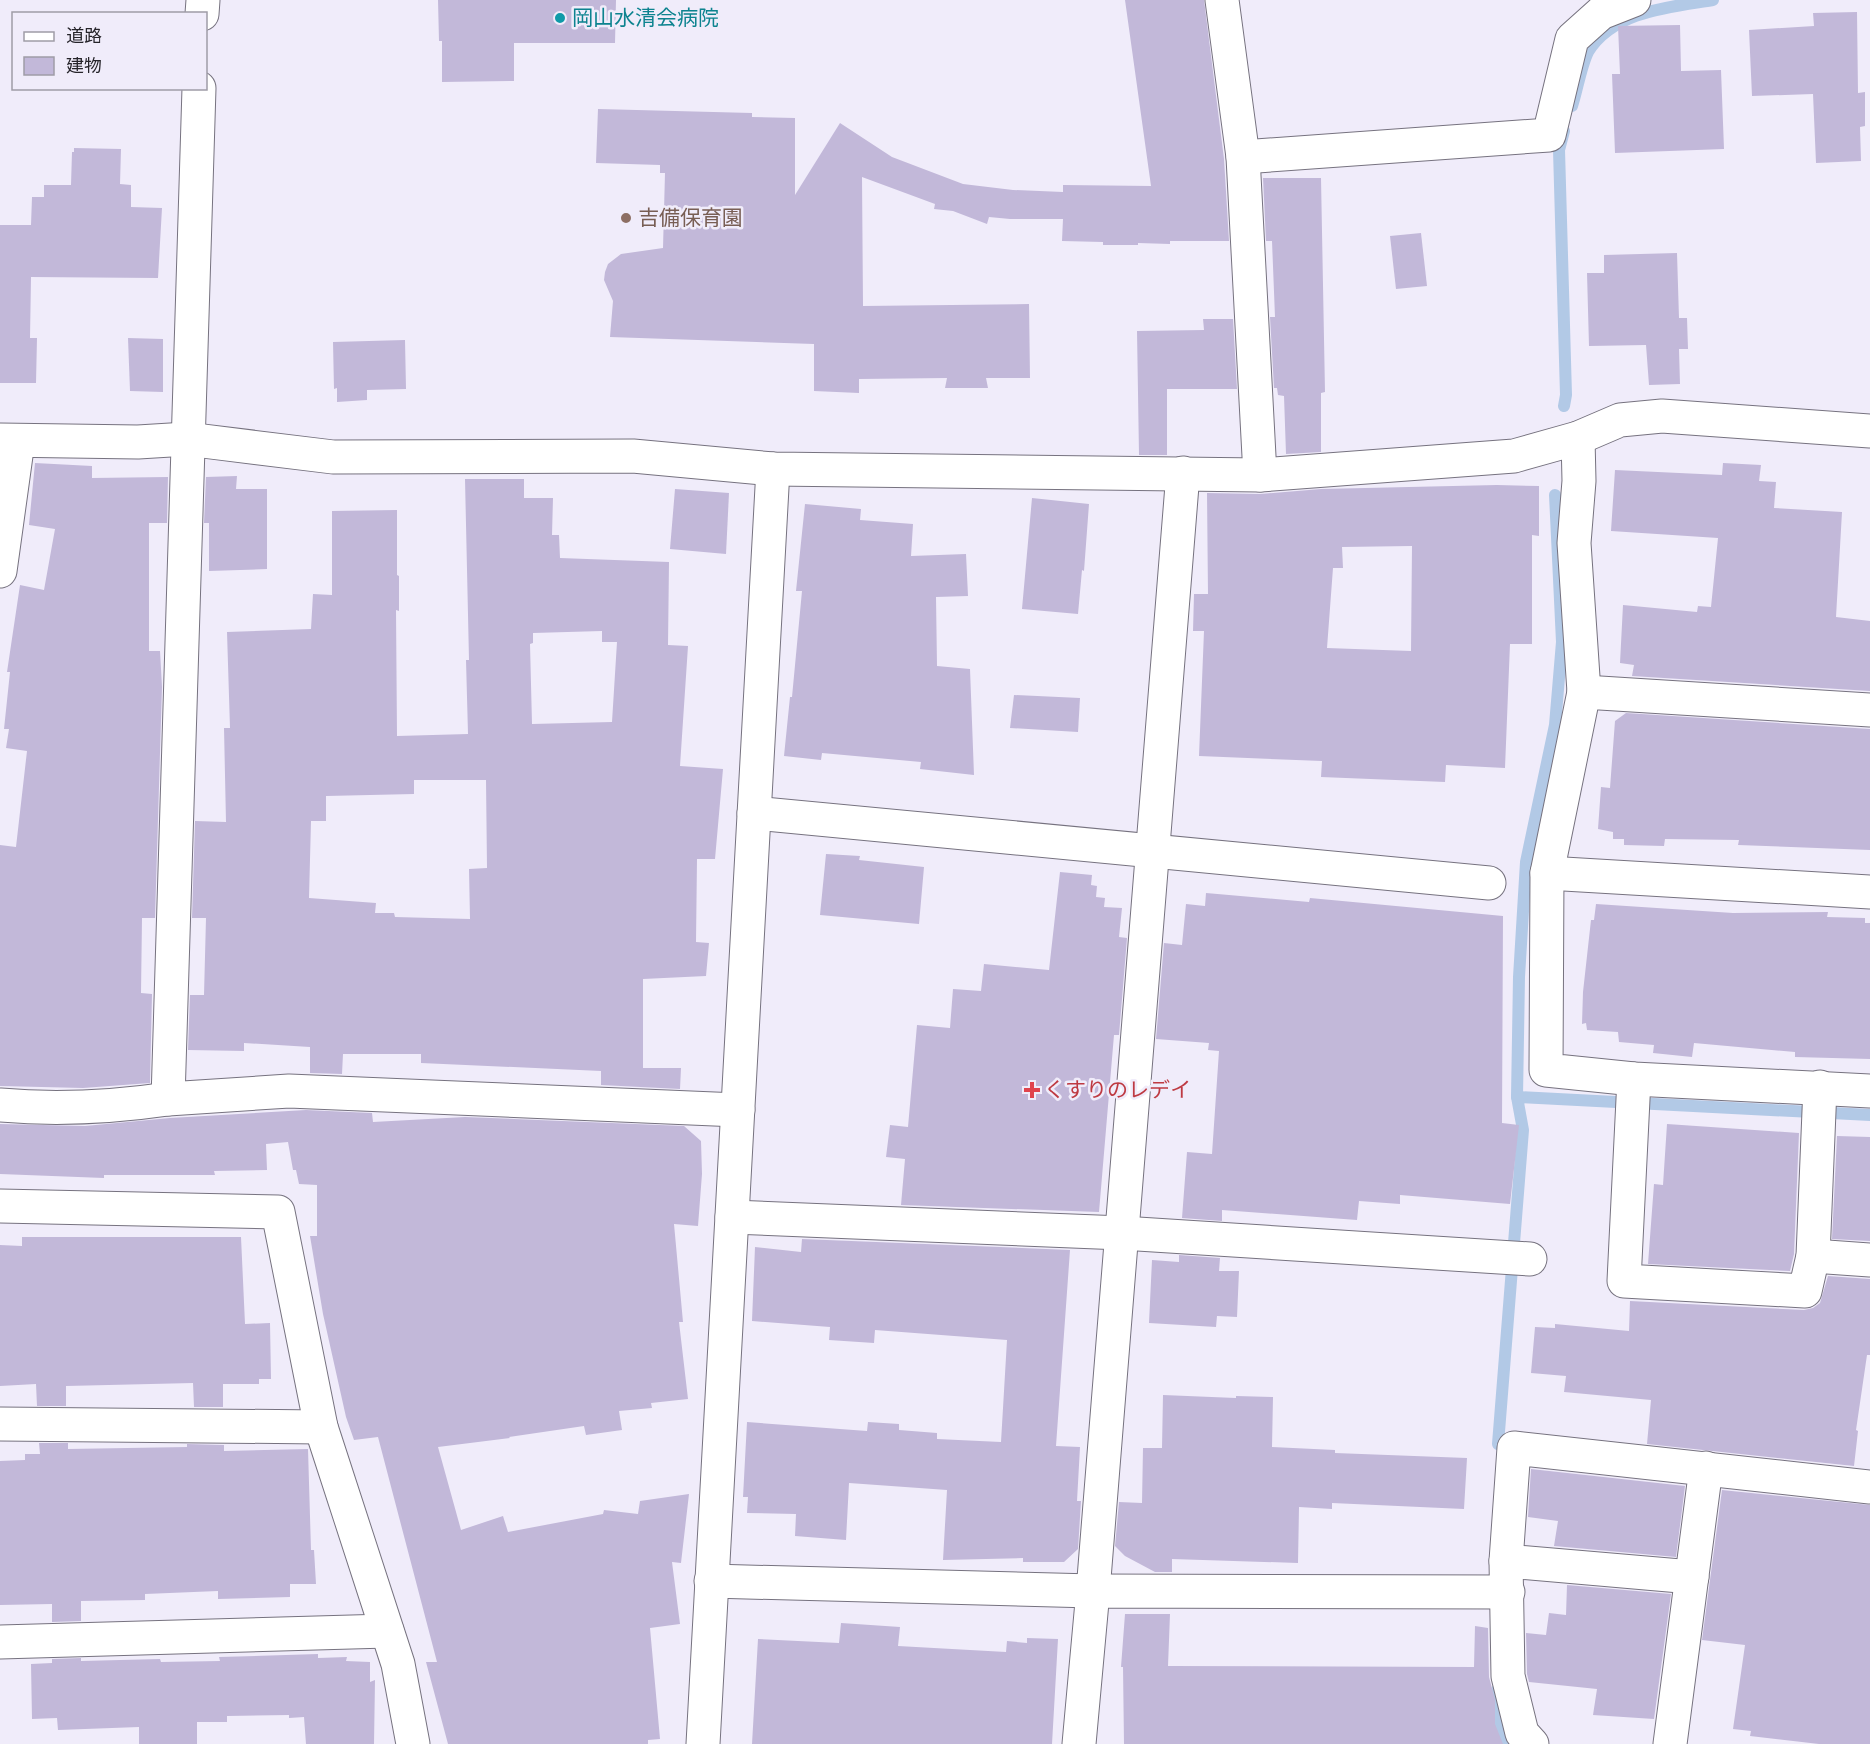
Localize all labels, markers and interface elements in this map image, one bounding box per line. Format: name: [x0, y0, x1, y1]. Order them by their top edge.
place label: 岡山水清会病院: [572, 5, 719, 31]
marker: 岡山水清会病院: [553, 11, 567, 25]
legend: [12, 12, 207, 90]
text: 道路: [66, 25, 102, 47]
text: 建物: [66, 55, 102, 77]
place label: 吉備保育園: [638, 205, 743, 231]
marker: 吉備保育園: [619, 211, 633, 225]
place label: くすりのレデイ: [1044, 1077, 1191, 1103]
marker: くすりのレデイ: [1025, 1083, 1039, 1097]

